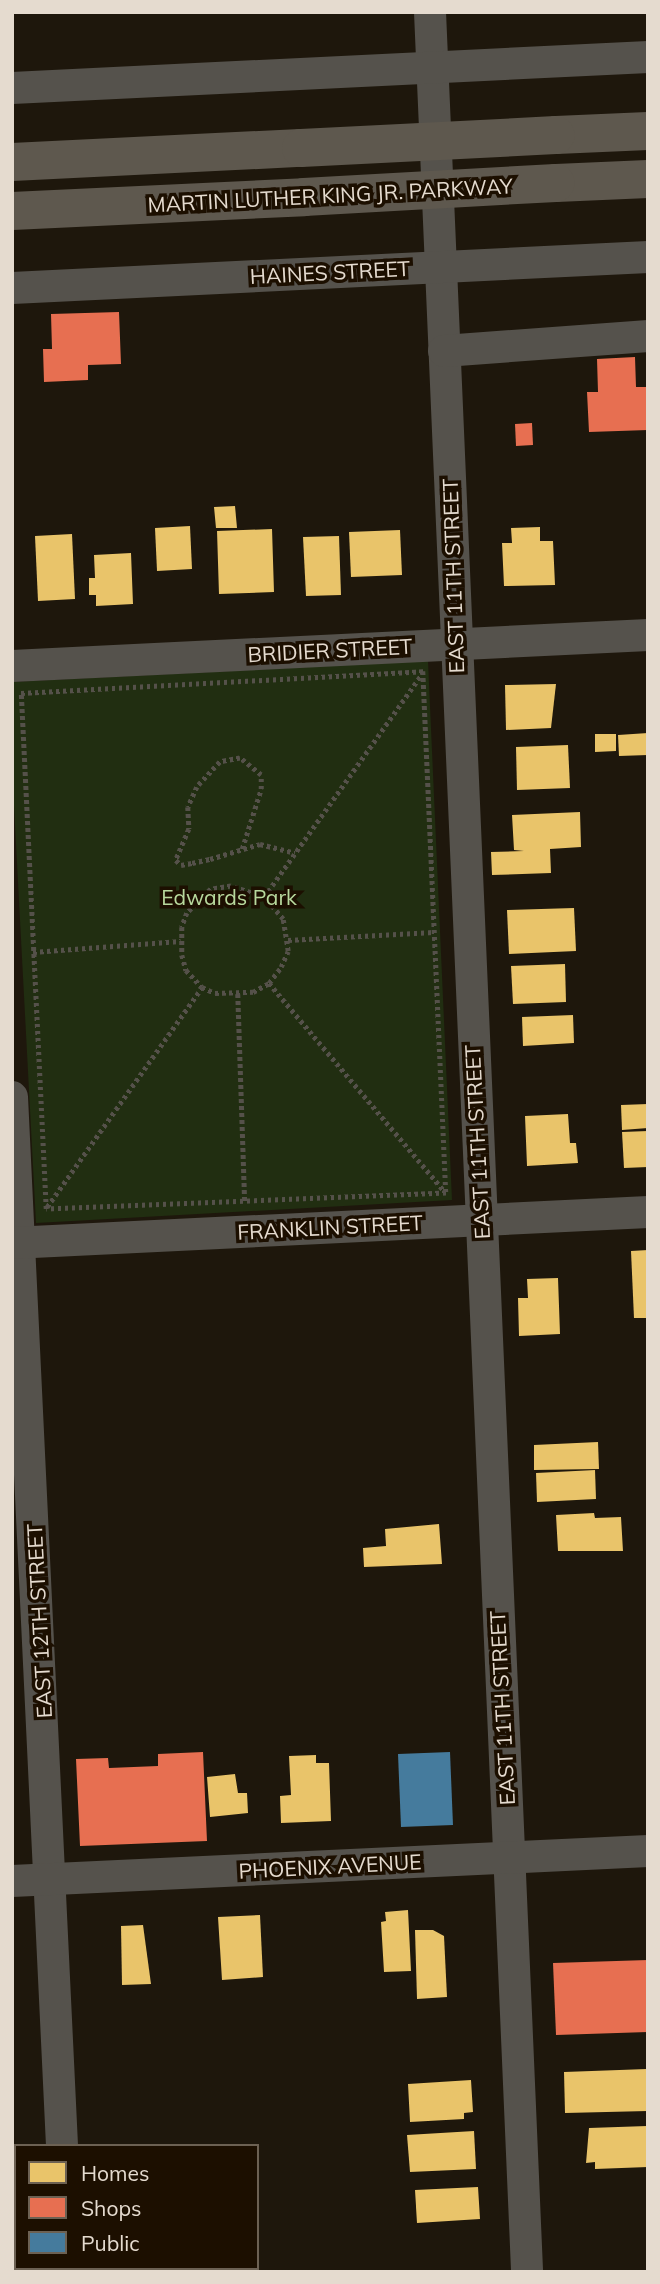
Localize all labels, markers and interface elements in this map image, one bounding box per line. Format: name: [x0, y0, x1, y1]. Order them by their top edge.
street label: MARTIN LUTHER KING JR. PARKWAY: [147, 173, 513, 217]
street label: HAINES STREET: [249, 255, 411, 289]
street label: EAST 11TH STREET: [437, 478, 469, 674]
street label: BRIDIER STREET: [247, 633, 413, 667]
park label: Edwards Park: [161, 884, 297, 910]
street label: EAST 11TH STREET: [459, 1044, 495, 1240]
street label: FRANKLIN STREET: [237, 1210, 423, 1244]
street label: EAST 12TH STREET: [21, 1523, 57, 1719]
street label: EAST 11TH STREET: [484, 1610, 520, 1806]
street label: PHOENIX AVENUE: [238, 1849, 422, 1883]
legend: [14, 2144, 259, 2270]
text: Homes: [81, 2160, 149, 2186]
text: Shops: [81, 2195, 141, 2221]
text: Public: [81, 2230, 140, 2256]

